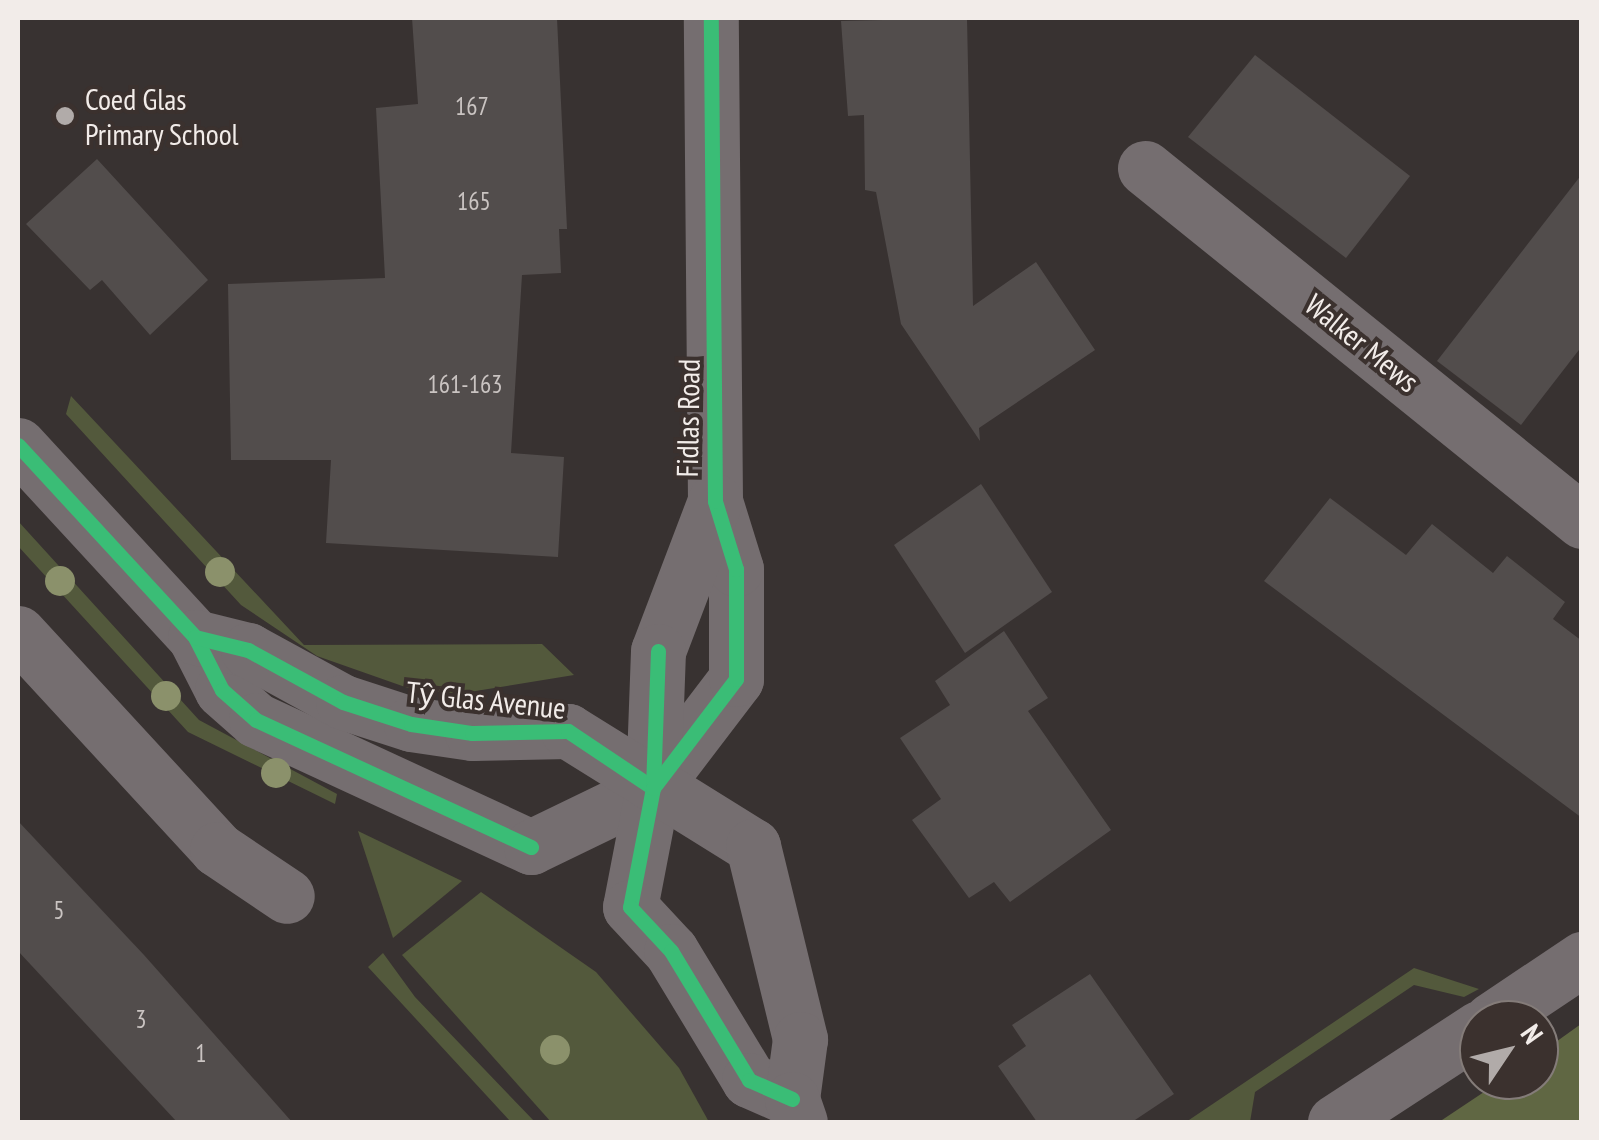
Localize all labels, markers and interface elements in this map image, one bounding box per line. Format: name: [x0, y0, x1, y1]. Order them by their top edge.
place label: Coed Glas Primary School: [85, 81, 239, 152]
house number: 167: [455, 91, 489, 121]
marker: Coed Glas Primary School: [54, 105, 76, 127]
house number: 165: [457, 186, 491, 216]
street label: Walker Mews: [1298, 286, 1426, 400]
street label: Fidlas Road: [669, 358, 707, 478]
house number: 161-163: [428, 369, 502, 399]
street label: Tŷ Glas Avenue: [404, 674, 568, 726]
house number: 5: [53, 895, 65, 925]
north arrow: [1459, 1000, 1559, 1100]
house number: 3: [135, 1004, 147, 1034]
text: N: [1513, 1017, 1552, 1050]
house number: 1: [195, 1038, 207, 1068]

